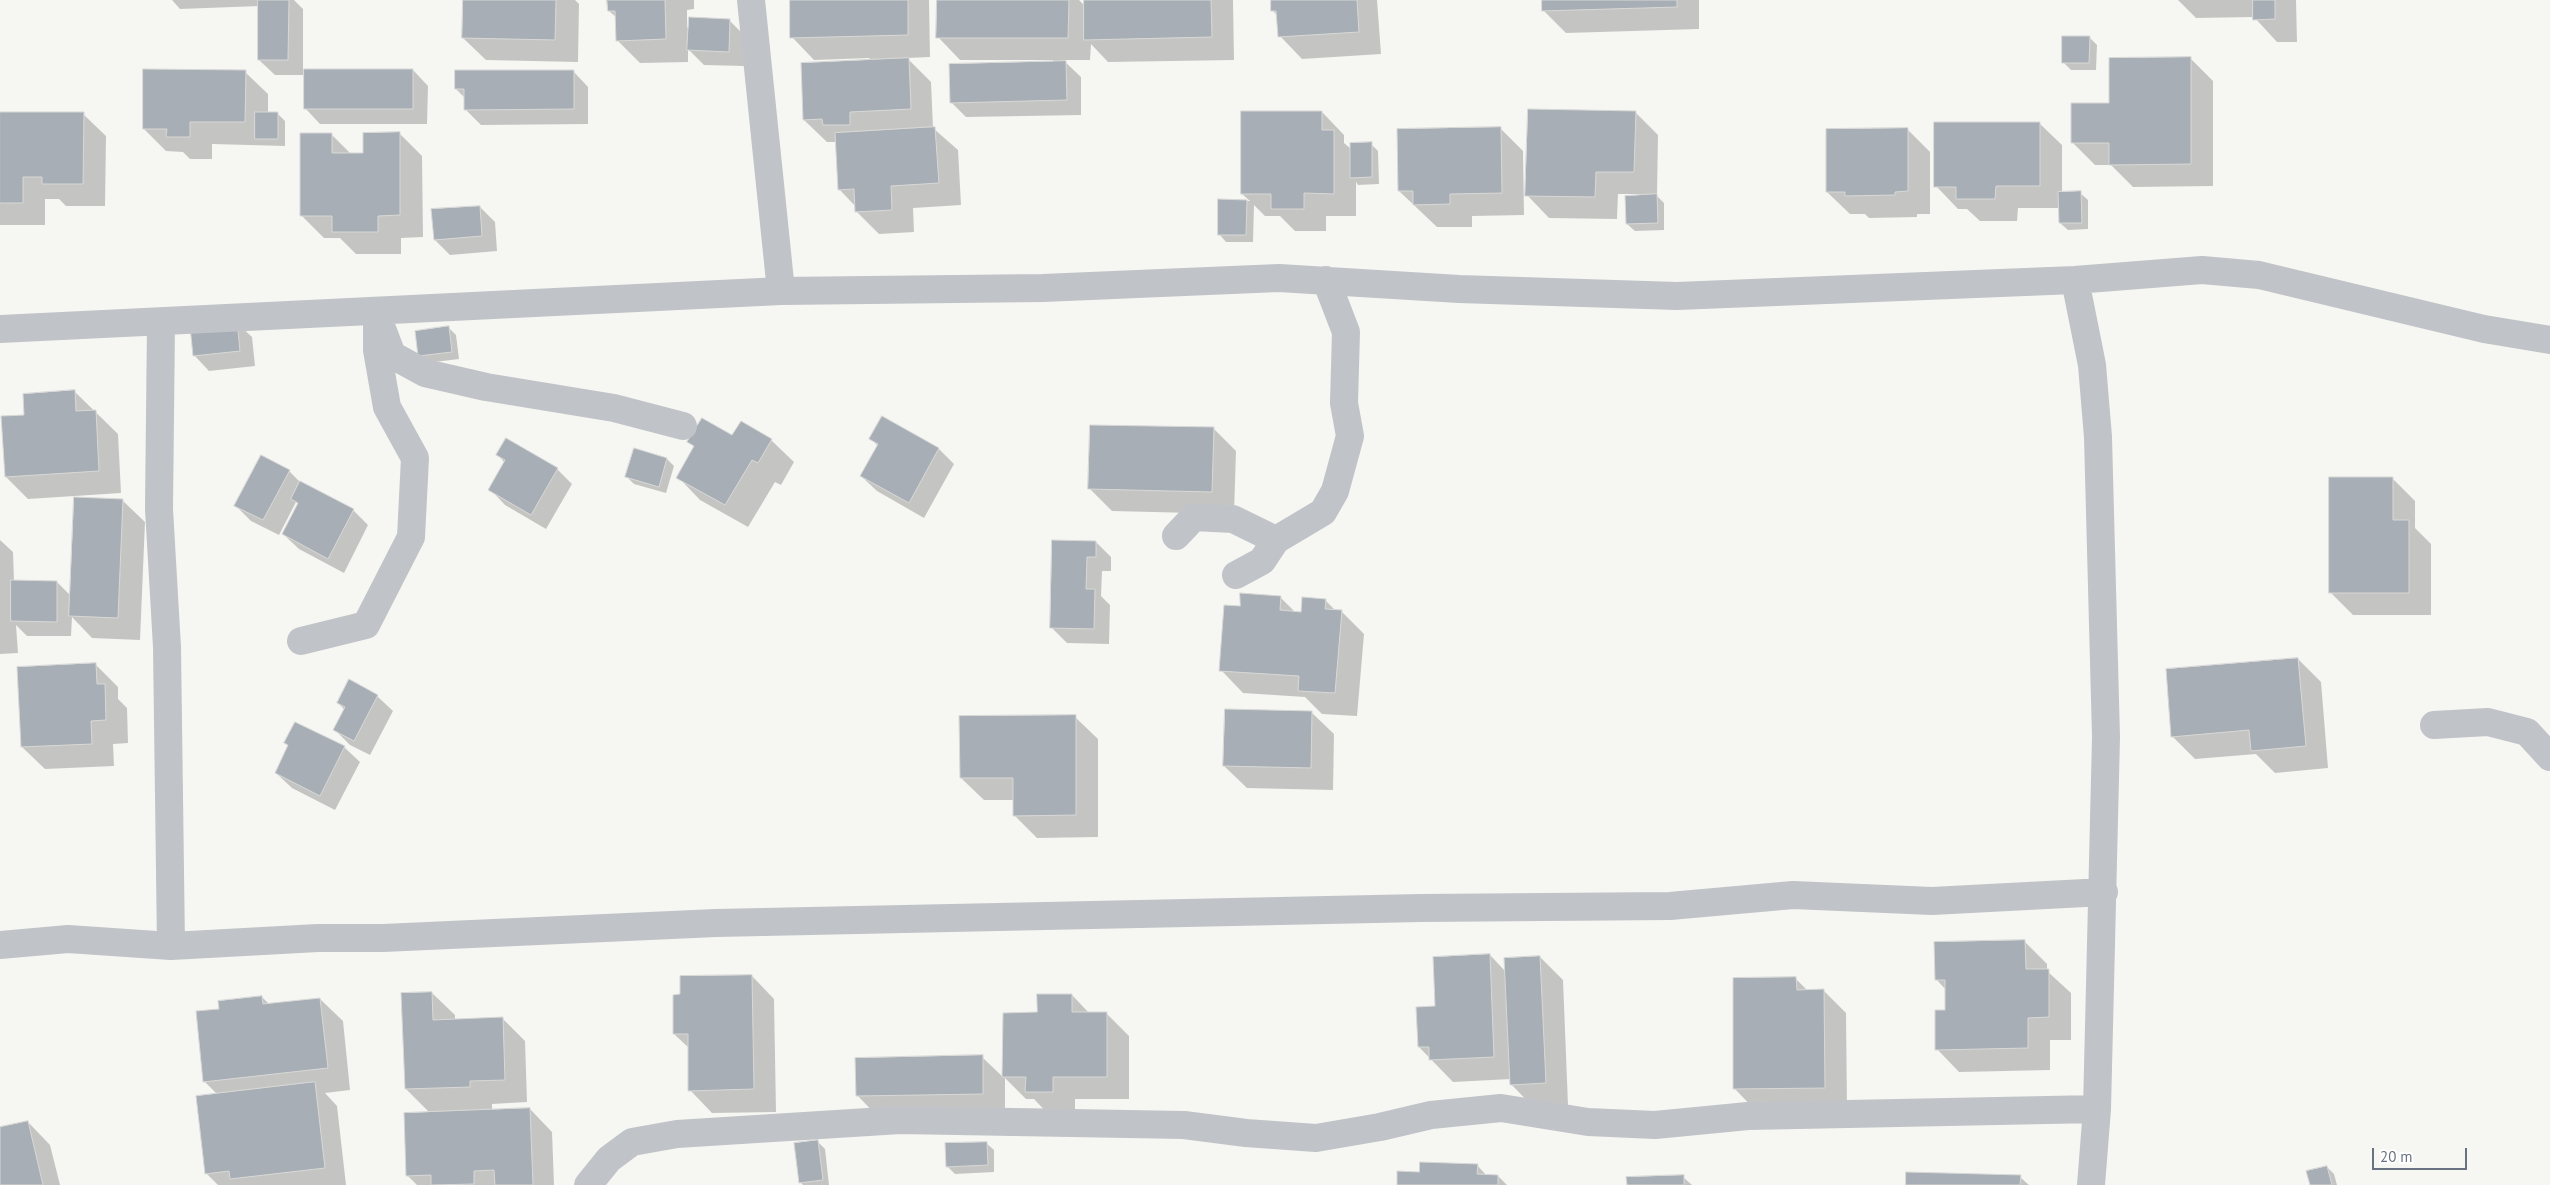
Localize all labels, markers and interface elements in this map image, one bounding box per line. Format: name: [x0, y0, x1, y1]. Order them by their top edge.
scale bar: [2375, 1138, 2470, 1170]
text: 20 m: [2380, 1147, 2413, 1166]

